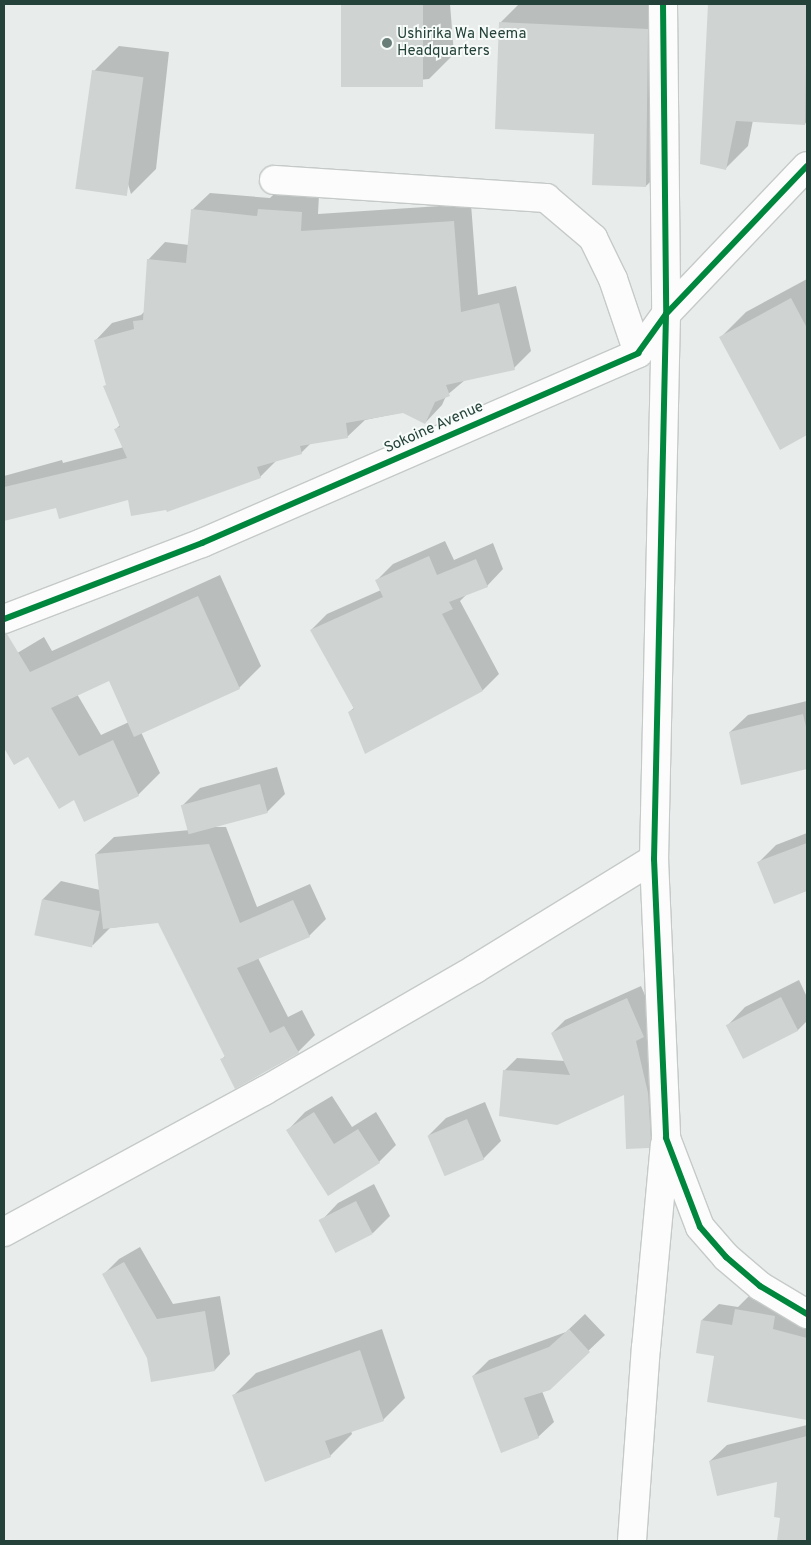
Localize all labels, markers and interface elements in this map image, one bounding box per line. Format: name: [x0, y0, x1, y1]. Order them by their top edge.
place label: Ushirika Wa Neema Headquarters: [397, 25, 527, 60]
marker: Ushirika Wa Neema Headquarters: [381, 37, 393, 49]
street label: Sokoine Avenue: [381, 398, 487, 458]

